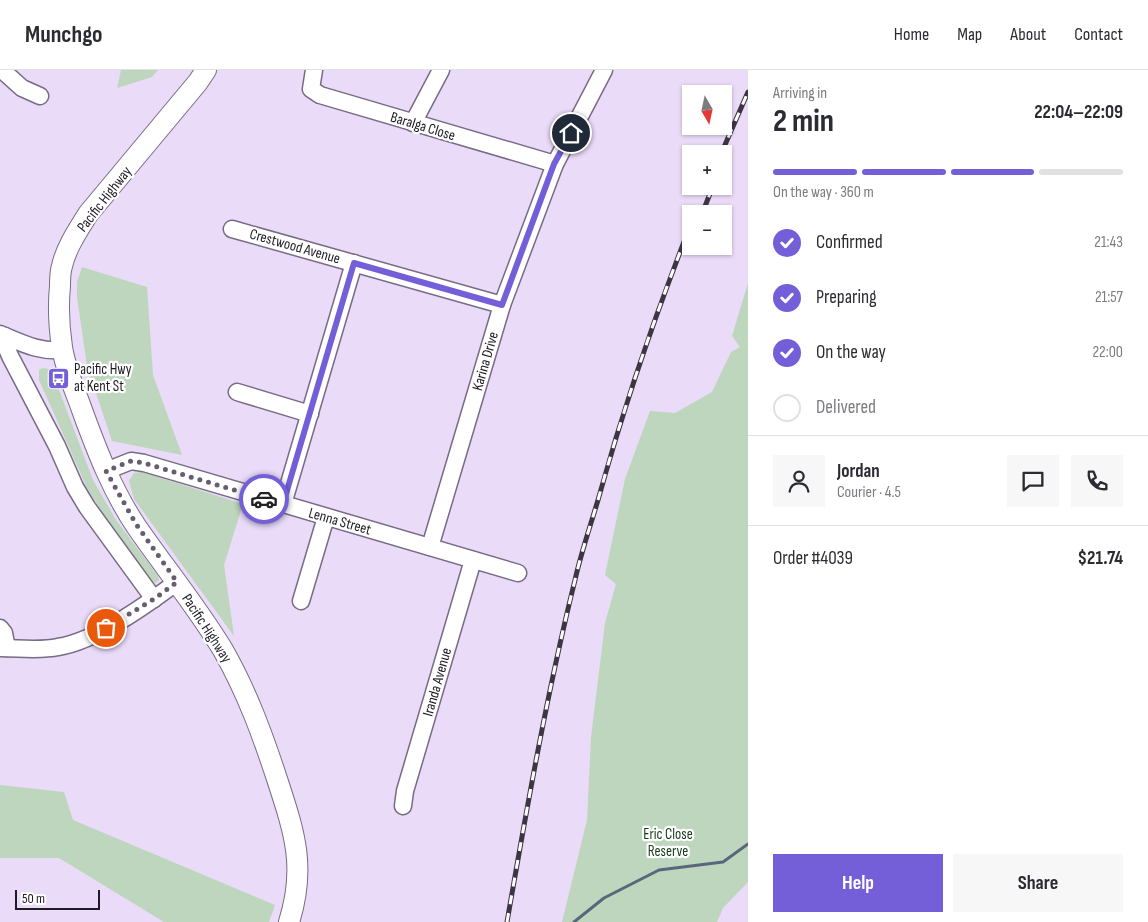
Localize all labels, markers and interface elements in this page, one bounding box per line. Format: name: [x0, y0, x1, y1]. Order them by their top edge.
text: Munchgo: [25, 20, 103, 49]
text: Home: [894, 24, 929, 45]
text: Map: [957, 24, 982, 45]
text: About: [1010, 24, 1046, 45]
text: Contact: [1074, 24, 1123, 45]
text: Arriving in: [773, 84, 827, 103]
north arrow: [682, 85, 732, 135]
map controls: [682, 85, 732, 255]
text: 22:04–22:09: [1034, 101, 1123, 124]
text: 2 min: [773, 102, 834, 141]
street label: Baralga Close: [388, 108, 458, 145]
pin: [550, 112, 592, 154]
icon: home: [557, 119, 585, 147]
button: +: [682, 145, 732, 195]
street label: Pacific Highway: [73, 163, 136, 236]
text: On the way · 360 m: [773, 183, 874, 202]
button: −: [682, 205, 732, 255]
street label: Crestwood Avenue: [247, 224, 342, 268]
icon: check: [773, 229, 801, 257]
text: Confirmed: [816, 231, 883, 254]
text: 21:43: [1094, 233, 1123, 252]
icon: check: [773, 284, 801, 312]
text: Preparing: [816, 286, 877, 309]
text: 21:57: [1095, 288, 1123, 307]
street label: Karina Drive: [468, 330, 503, 393]
icon: check: [773, 339, 801, 367]
text: On the way: [816, 341, 886, 364]
text: 22:00: [1093, 343, 1123, 362]
place label: Pacific Hwy at Kent St: [74, 360, 132, 396]
bus stop icon: Pacific Hwy at Kent St: [46, 366, 70, 390]
text: Delivered: [816, 396, 876, 419]
button: person: [773, 455, 825, 507]
button: chat: [1007, 455, 1059, 507]
button: phone: [1071, 455, 1123, 507]
text: Jordan: [837, 460, 880, 483]
courier: [239, 474, 289, 524]
text: Courier · 4.5: [837, 483, 901, 502]
icon: car: [250, 485, 278, 513]
street label: Lenna Street: [306, 504, 374, 540]
text: Order #4039: [773, 547, 853, 570]
text: $21.74: [1077, 547, 1123, 570]
street label: Pacific Highway: [177, 590, 236, 666]
pin: [85, 607, 127, 649]
icon: bag: [92, 614, 120, 642]
street label: Iranda Avenue: [419, 646, 456, 719]
park label: Eric Close Reserve: [643, 825, 693, 861]
button: Help: [773, 854, 943, 912]
button: Share: [953, 854, 1123, 912]
scale bar: [15, 887, 100, 910]
text: 50 m: [22, 890, 45, 907]

